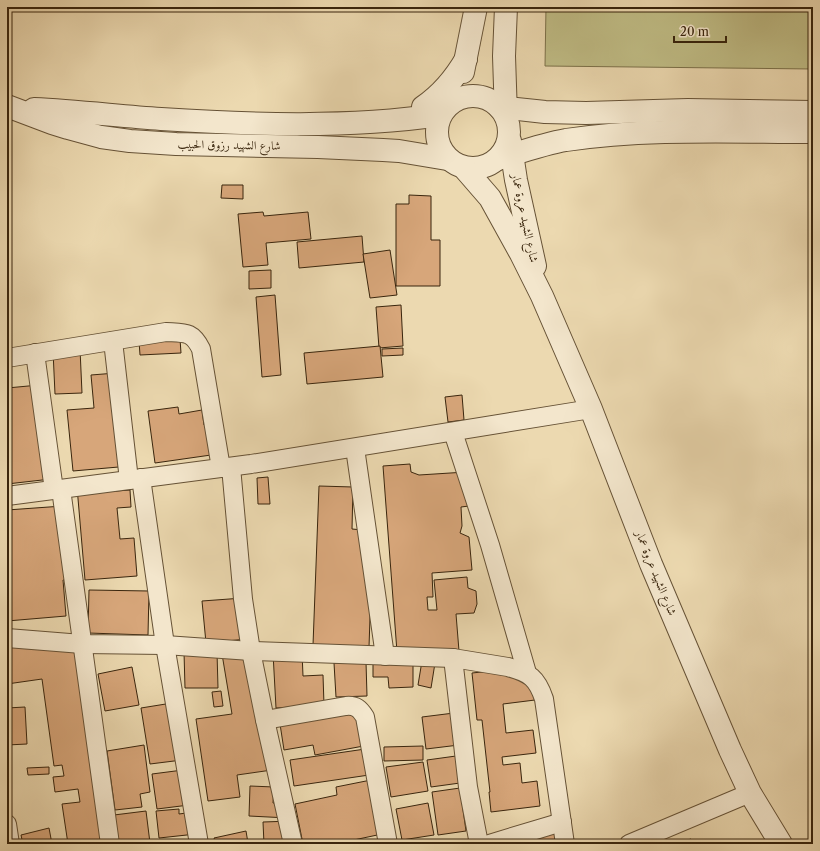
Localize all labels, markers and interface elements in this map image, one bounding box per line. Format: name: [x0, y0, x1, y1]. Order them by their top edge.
scale bar: [674, 18, 726, 44]
text: 20 m: [680, 24, 709, 39]
street label: شارع الشهيد رزوق الحبيب: [177, 136, 281, 157]
street label: شارع الشهيد عروة عمار: [505, 171, 542, 265]
street label: شارع الشهيد عروة عمار: [628, 527, 680, 619]

